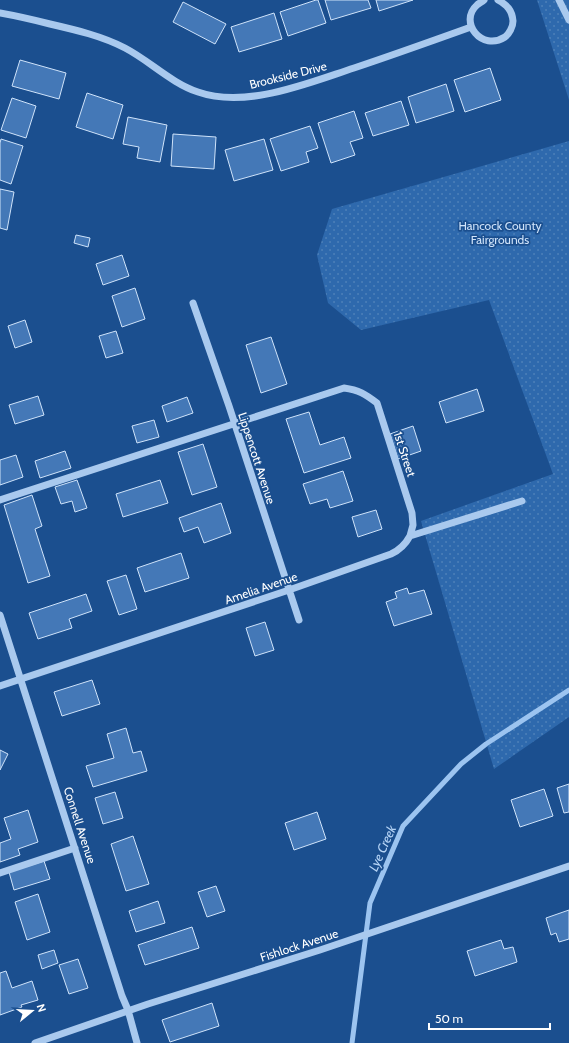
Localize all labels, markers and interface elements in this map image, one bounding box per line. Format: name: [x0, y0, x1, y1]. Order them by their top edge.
street label: Brookside Drive: [248, 58, 328, 92]
park label: Hancock County Fairgrounds: [458, 218, 542, 247]
street label: Lippencott Avenue: [235, 410, 279, 506]
street label: 1st Street: [391, 430, 419, 478]
street label: Amelia Avenue: [223, 569, 299, 607]
street label: Connell Avenue: [61, 785, 99, 865]
water label: Lye Creek: [365, 822, 399, 873]
street label: Fishlock Avenue: [258, 925, 340, 965]
north arrow: [12, 991, 52, 1031]
text: N: [34, 1002, 49, 1014]
scale bar: [429, 1005, 550, 1031]
text: 50 m: [435, 1011, 463, 1026]

